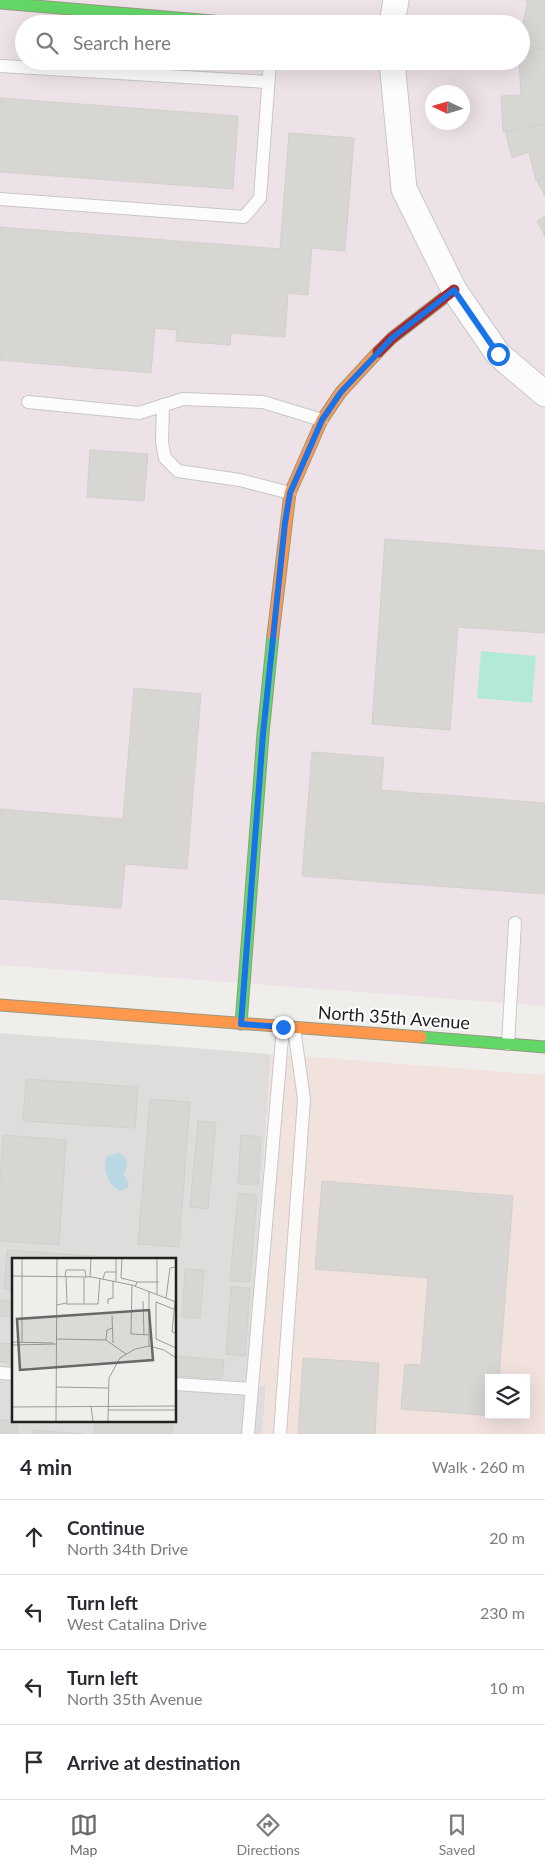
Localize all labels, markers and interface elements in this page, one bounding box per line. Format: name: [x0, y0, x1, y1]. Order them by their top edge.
search box: [15, 15, 530, 70]
icon: search: [33, 29, 61, 57]
text: Search here: [73, 31, 171, 54]
north arrow: [425, 85, 470, 130]
route start: [487, 343, 510, 366]
street label: North 35th Avenue: [317, 1001, 471, 1033]
route end: [272, 1016, 295, 1039]
inset map: [12, 1258, 176, 1422]
map controls: [485, 1374, 530, 1419]
button: layers: [485, 1374, 530, 1419]
text: 4 min: [20, 1454, 72, 1479]
text: Walk · 260 m: [432, 1457, 525, 1476]
text: Continue: [67, 1516, 145, 1539]
icon: ahead: [20, 1523, 48, 1551]
text: 20 m: [489, 1528, 525, 1547]
text: North 34th Drive: [67, 1539, 188, 1558]
text: Turn left: [67, 1591, 138, 1614]
icon: left: [20, 1598, 48, 1626]
text: 230 m: [480, 1603, 525, 1622]
text: West Catalina Drive: [67, 1614, 207, 1633]
text: Turn left: [67, 1666, 138, 1689]
icon: left: [20, 1673, 48, 1701]
text: 10 m: [489, 1678, 525, 1697]
text: North 35th Avenue: [67, 1689, 202, 1708]
icon: arrive: [20, 1748, 48, 1776]
text: Arrive at destination: [67, 1751, 240, 1774]
tab: Map: [70, 1811, 98, 1858]
tab: Directions: [237, 1811, 300, 1858]
tab: Saved: [439, 1811, 475, 1858]

